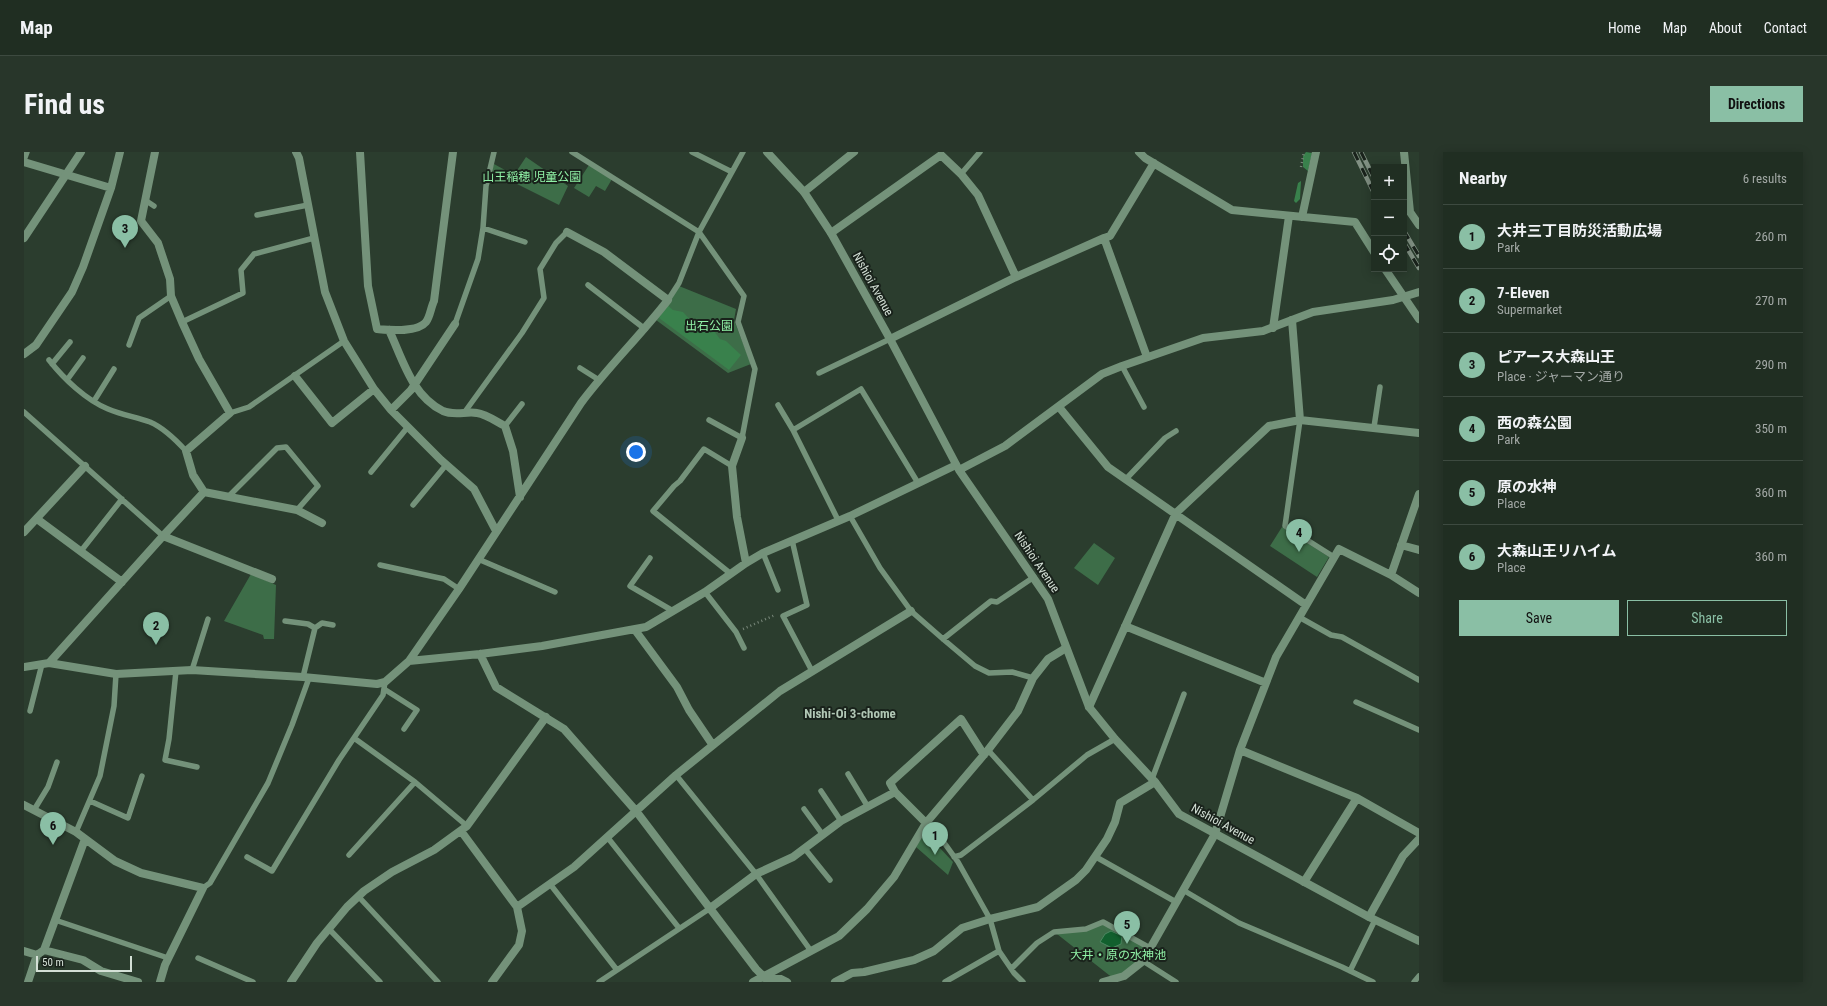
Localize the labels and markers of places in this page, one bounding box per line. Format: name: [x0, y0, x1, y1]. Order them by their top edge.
pin: 3: [112, 215, 138, 248]
pin: 4: [1286, 519, 1312, 552]
pin: 2: [143, 612, 169, 645]
pin: 6: [40, 812, 66, 845]
pin: 1: [922, 822, 948, 855]
pin: 5: [1114, 911, 1140, 944]

